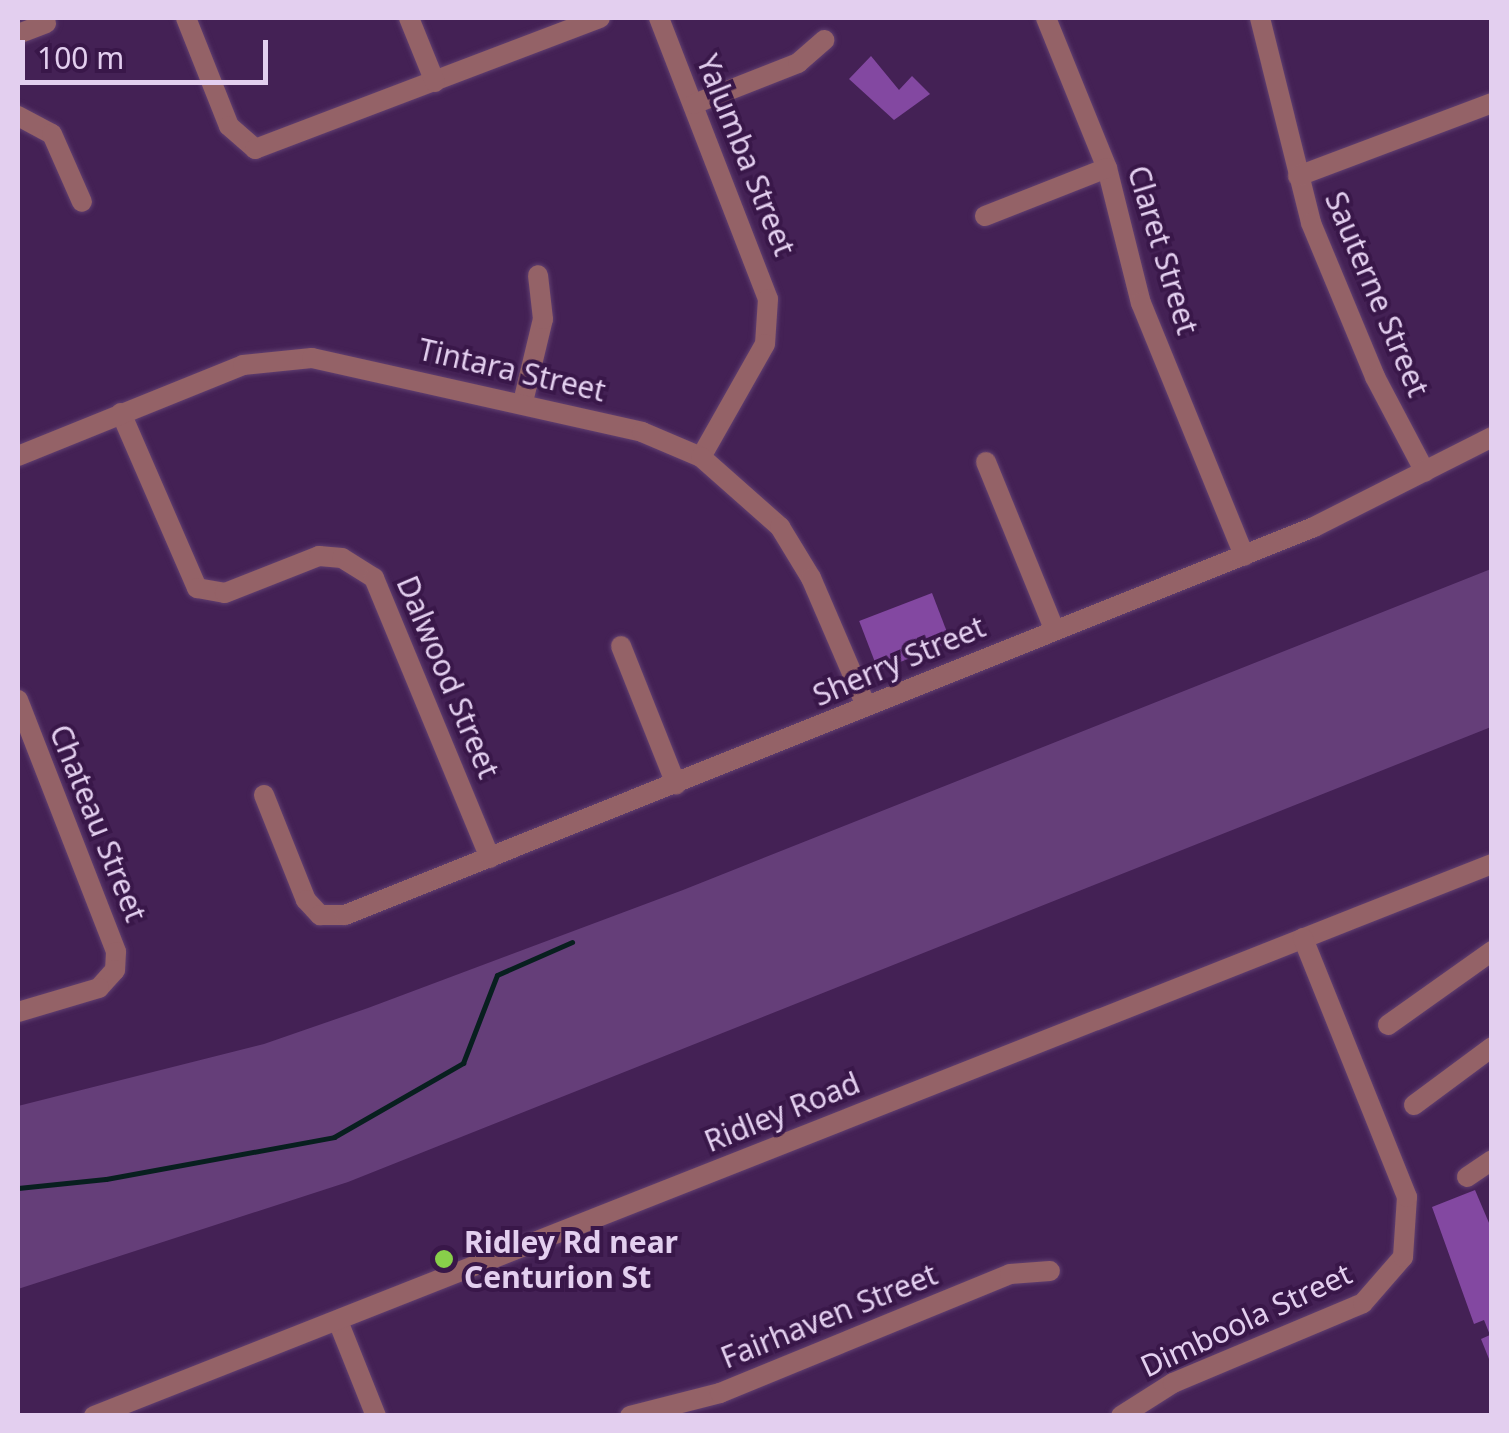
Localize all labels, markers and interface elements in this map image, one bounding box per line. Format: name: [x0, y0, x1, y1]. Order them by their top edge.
scale bar: [25, 20, 272, 82]
text: 100 m: [37, 37, 124, 78]
street label: Yalumba Street: [689, 49, 803, 261]
street label: Claret Street: [1120, 161, 1206, 339]
street label: Sauterne Street: [1318, 186, 1436, 402]
street label: Tintara Street: [415, 331, 609, 409]
street label: Dalwood Street: [389, 570, 507, 784]
street label: Sherry Street: [807, 609, 991, 713]
street label: Chateau Street: [42, 719, 154, 927]
street label: Ridley Road: [699, 1065, 865, 1159]
place label: Ridley Rd near Centurion St: [464, 1224, 678, 1294]
marker: Ridley Rd near Centurion St: [433, 1248, 455, 1270]
street label: Dimboola Street: [1135, 1255, 1357, 1385]
street label: Fairhaven Street: [716, 1256, 942, 1376]

